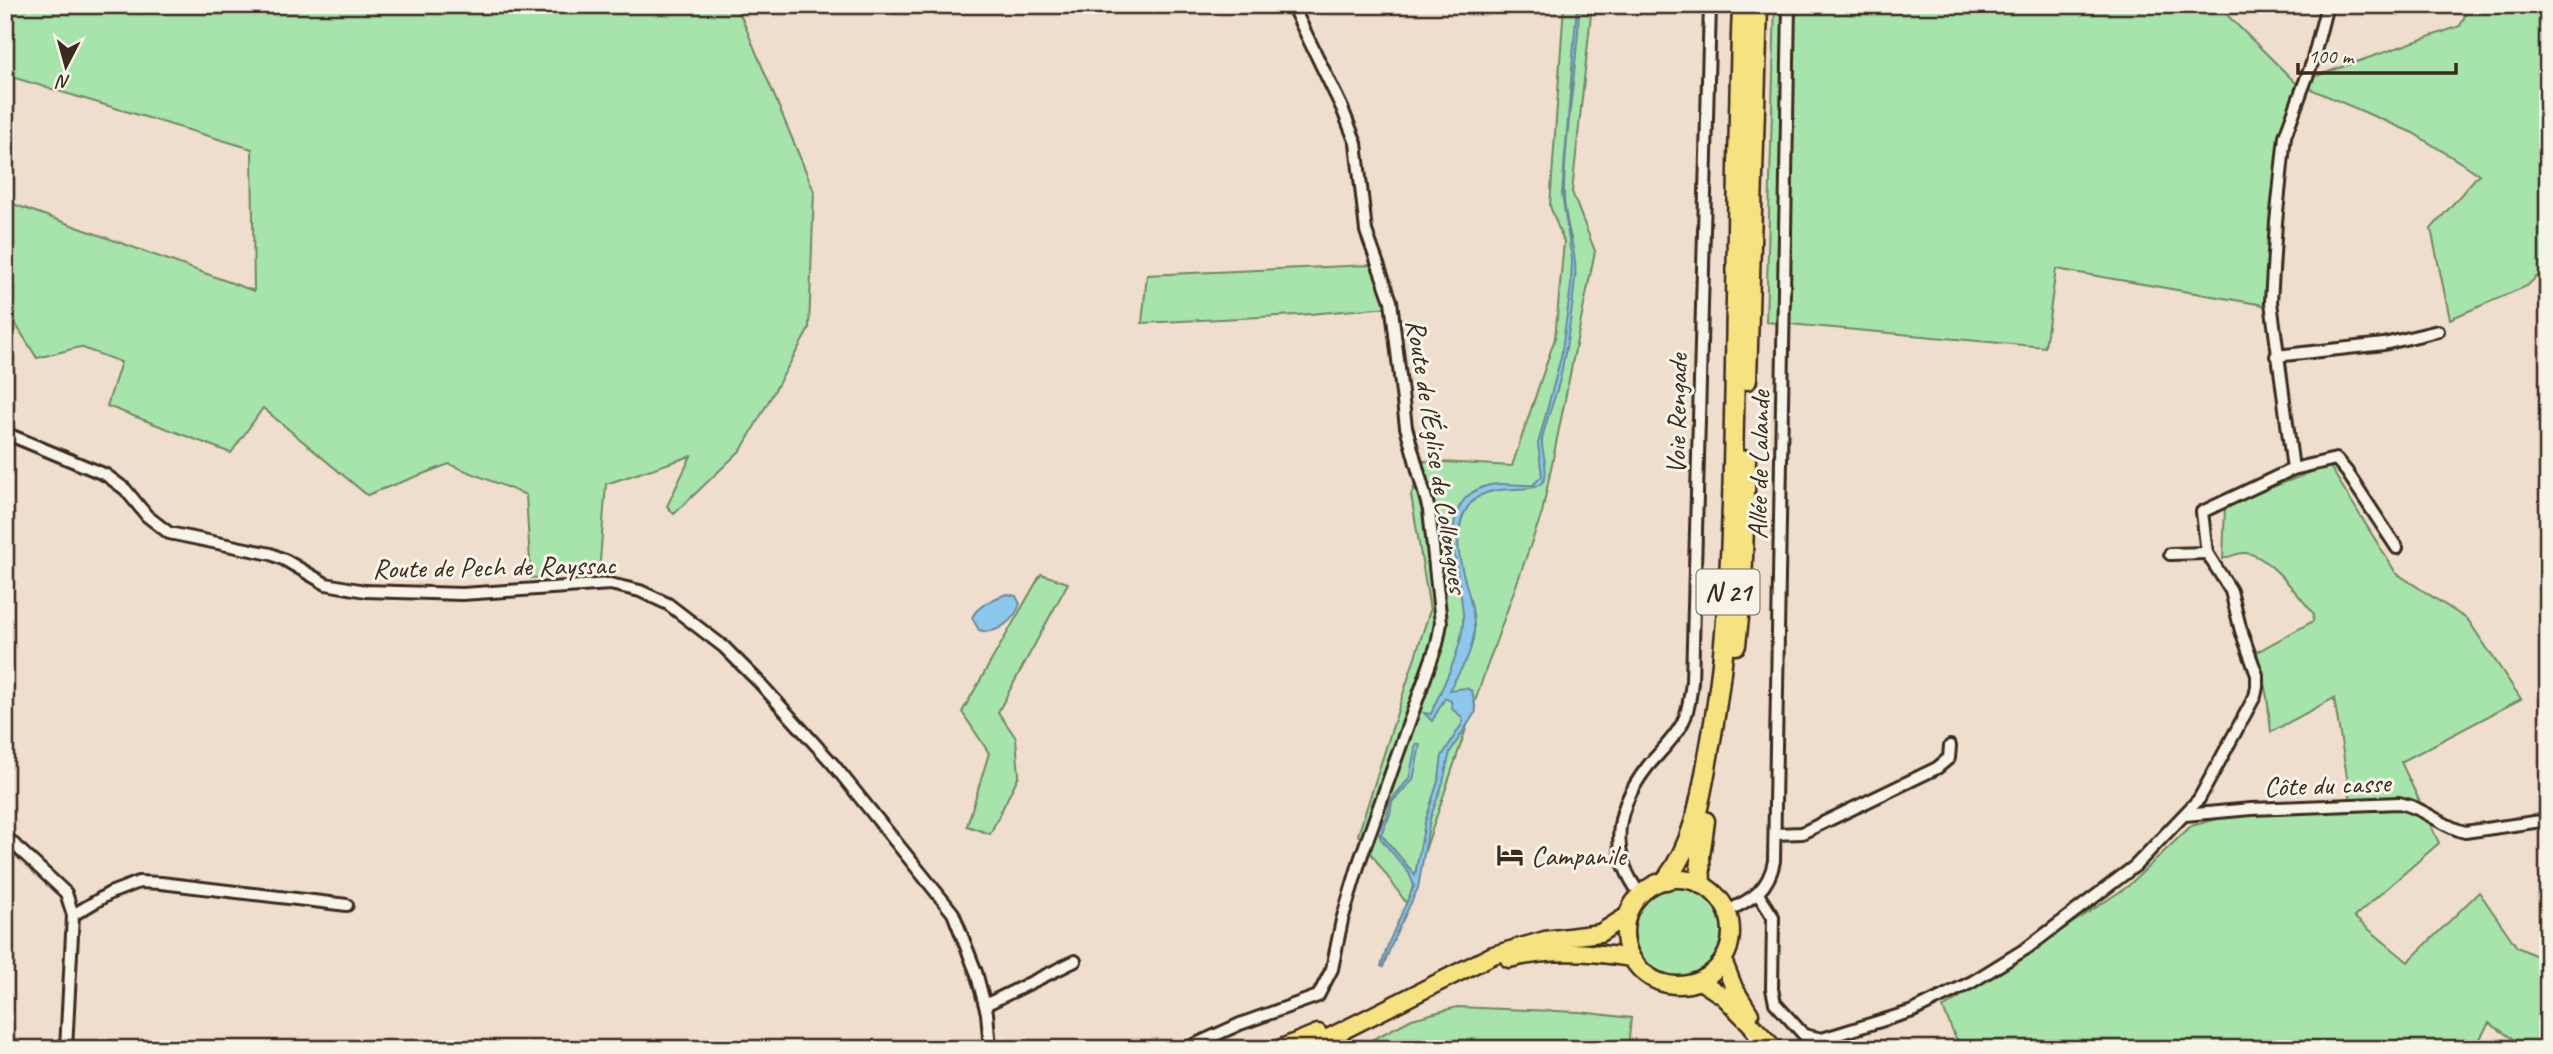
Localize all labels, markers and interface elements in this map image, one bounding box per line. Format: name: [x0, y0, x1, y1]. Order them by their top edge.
north arrow: [32, 32, 102, 102]
scale bar: [2298, 32, 2455, 76]
text: 100 m: [2308, 43, 2355, 69]
text: N: [54, 69, 71, 94]
street label: Route de l’Église de Collongues: [1399, 317, 1477, 598]
street label: Voie Rengade: [1658, 351, 1695, 475]
street label: Allée de Lalande: [1740, 389, 1777, 540]
street label: Route de Pech de Rayssac: [372, 547, 618, 586]
road number: N 21: [1696, 570, 1760, 614]
street label: Côte du casse: [2263, 765, 2393, 804]
place label: Campanile: [1531, 838, 1628, 873]
hotel icon: Campanile: [1495, 840, 1525, 870]

